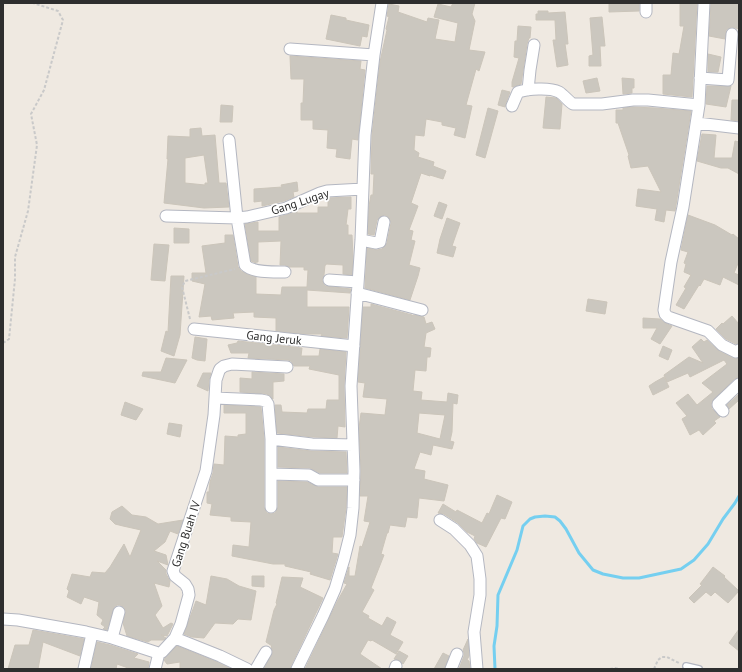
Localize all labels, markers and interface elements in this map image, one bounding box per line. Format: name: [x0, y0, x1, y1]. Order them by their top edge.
street label: Gang Lugay: [269, 185, 331, 218]
street label: Gang Jeruk: [246, 327, 303, 348]
street label: Gang Buah IV: [168, 499, 203, 569]

